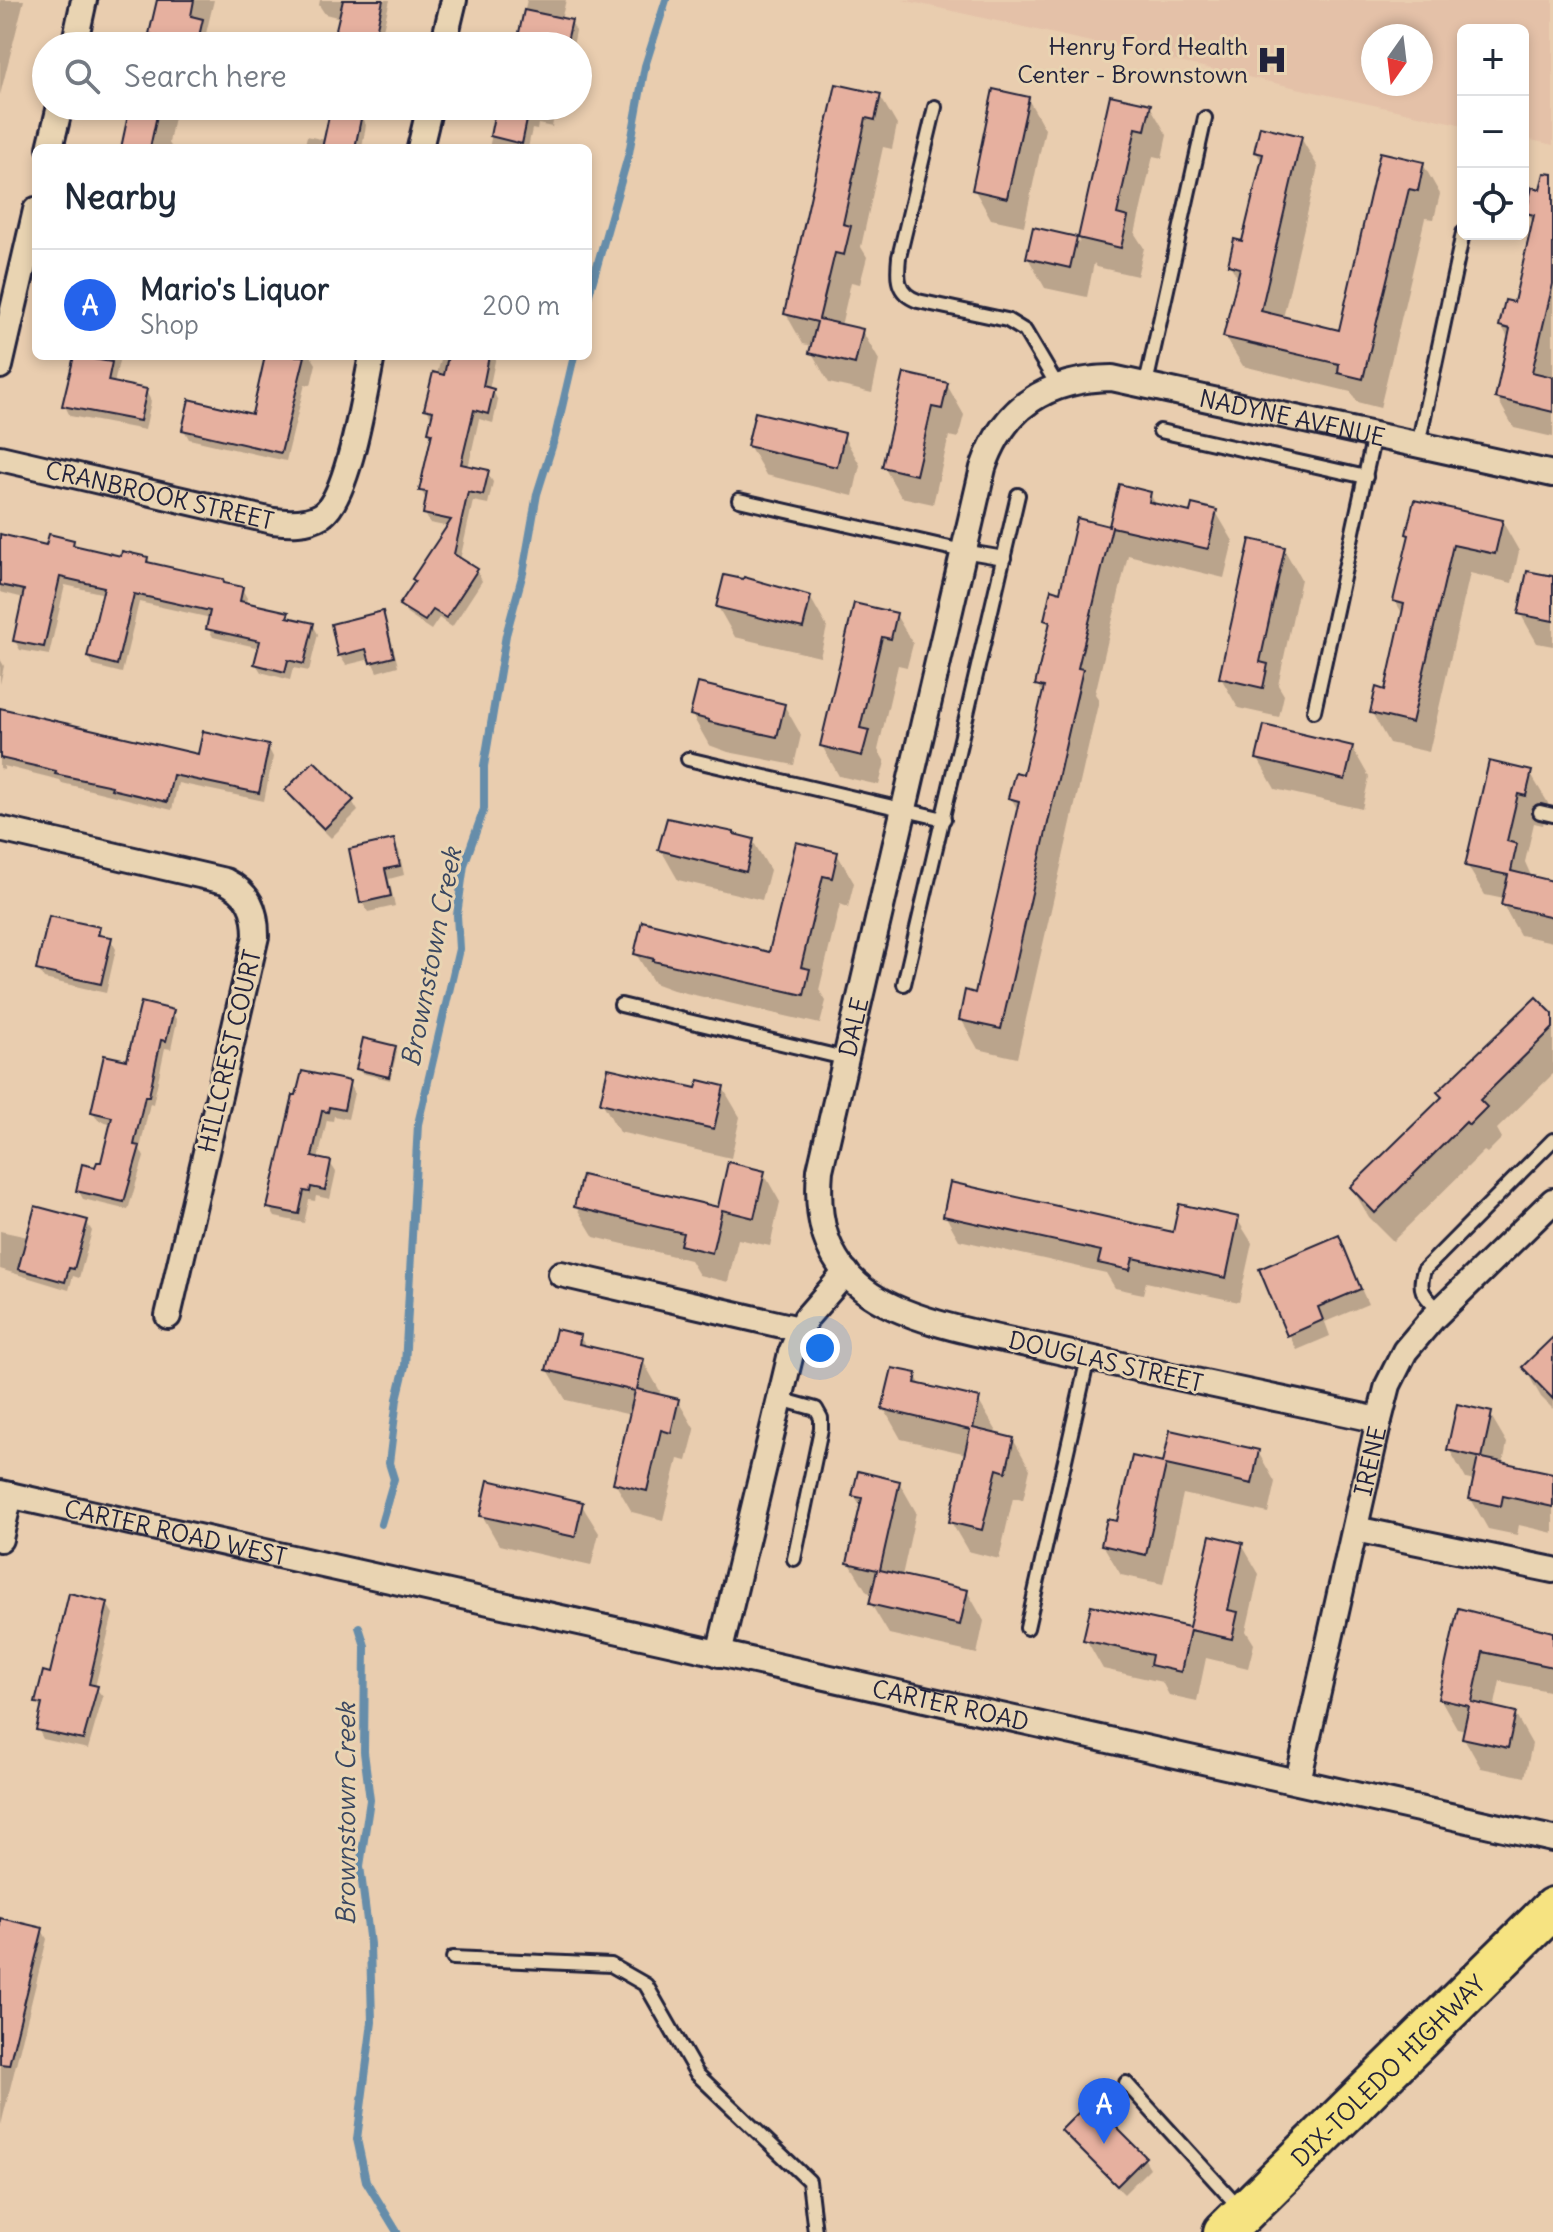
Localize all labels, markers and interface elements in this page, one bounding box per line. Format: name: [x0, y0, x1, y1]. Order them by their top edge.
north arrow: [1361, 24, 1433, 96]
map controls: [1457, 24, 1529, 240]
button: +: [1457, 24, 1529, 96]
place label: Henry Ford Health Center - Brownstown: [1017, 31, 1248, 89]
search box: [32, 32, 592, 120]
hospital icon: Henry Ford Health Center - Brownstown: [1255, 43, 1289, 77]
icon: search: [60, 54, 104, 98]
text: Search here: [124, 57, 287, 95]
button: −: [1457, 96, 1529, 168]
button: locate: [1457, 168, 1529, 240]
text: Nearby: [64, 175, 177, 218]
text: Mario's Liquor: [140, 270, 329, 308]
text: A: [82, 289, 98, 322]
text: 200 m: [483, 289, 560, 322]
text: Shop: [140, 308, 199, 341]
street label: NADYNE AVENUE: [1197, 382, 1388, 452]
street label: CRANBROOK STREET: [43, 454, 277, 536]
water label: Brownstown Creek: [394, 843, 469, 1069]
street label: HILLCREST COURT: [191, 947, 267, 1155]
street label: DALE: [832, 994, 875, 1059]
street label: DOUGLAS STREET: [1006, 1324, 1206, 1398]
your location: [800, 1328, 840, 1368]
street label: IRENE: [1347, 1423, 1392, 1499]
street label: CARTER ROAD WEST: [62, 1493, 290, 1571]
street label: CARTER ROAD: [869, 1673, 1032, 1737]
water label: Brownstown Creek: [329, 1701, 362, 1925]
street label: DIX-TOLEDO HIGHWAY: [1285, 1969, 1491, 2173]
pin: A: [1078, 2078, 1130, 2144]

